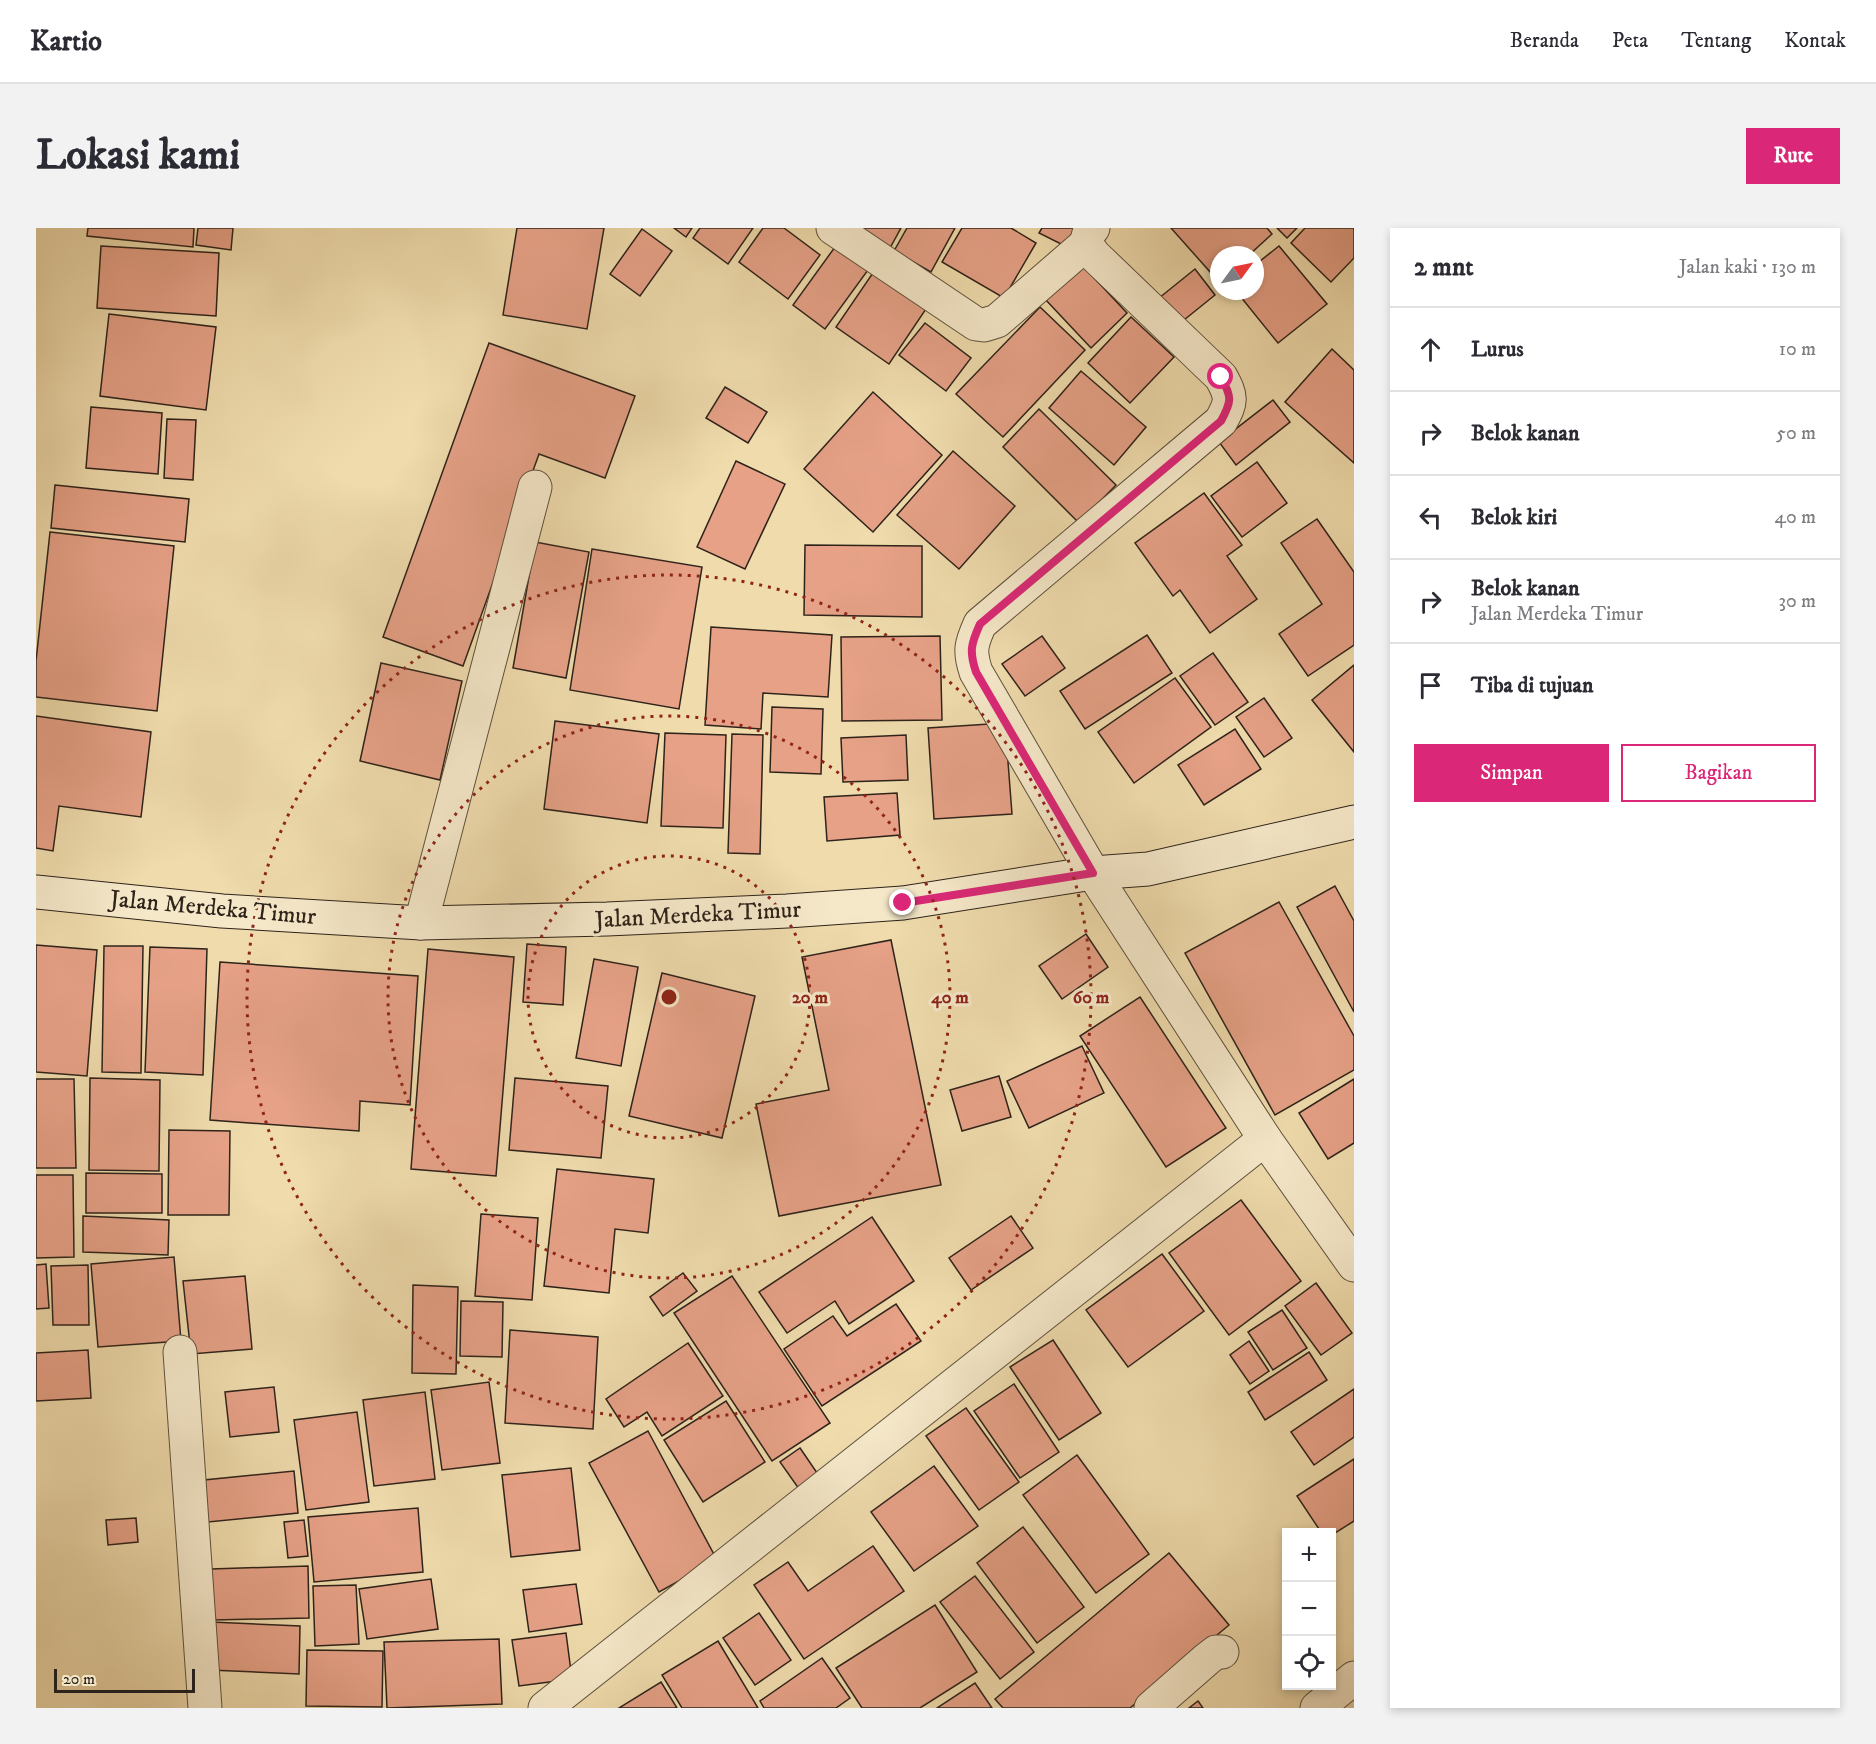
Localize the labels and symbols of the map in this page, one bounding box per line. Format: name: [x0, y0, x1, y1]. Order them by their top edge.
north arrow: [1210, 246, 1264, 300]
route start: [1207, 363, 1233, 389]
street label: Jalan Merdeka Timur: [107, 884, 317, 932]
route end: [889, 889, 915, 915]
street label: Jalan Merdeka Timur: [592, 895, 802, 935]
centre of rings: [659, 987, 679, 1007]
text: 20 m: [792, 987, 828, 1009]
text: 40 m: [930, 987, 969, 1009]
text: 60 m: [1073, 987, 1110, 1009]
scale bar: [54, 1666, 195, 1694]

